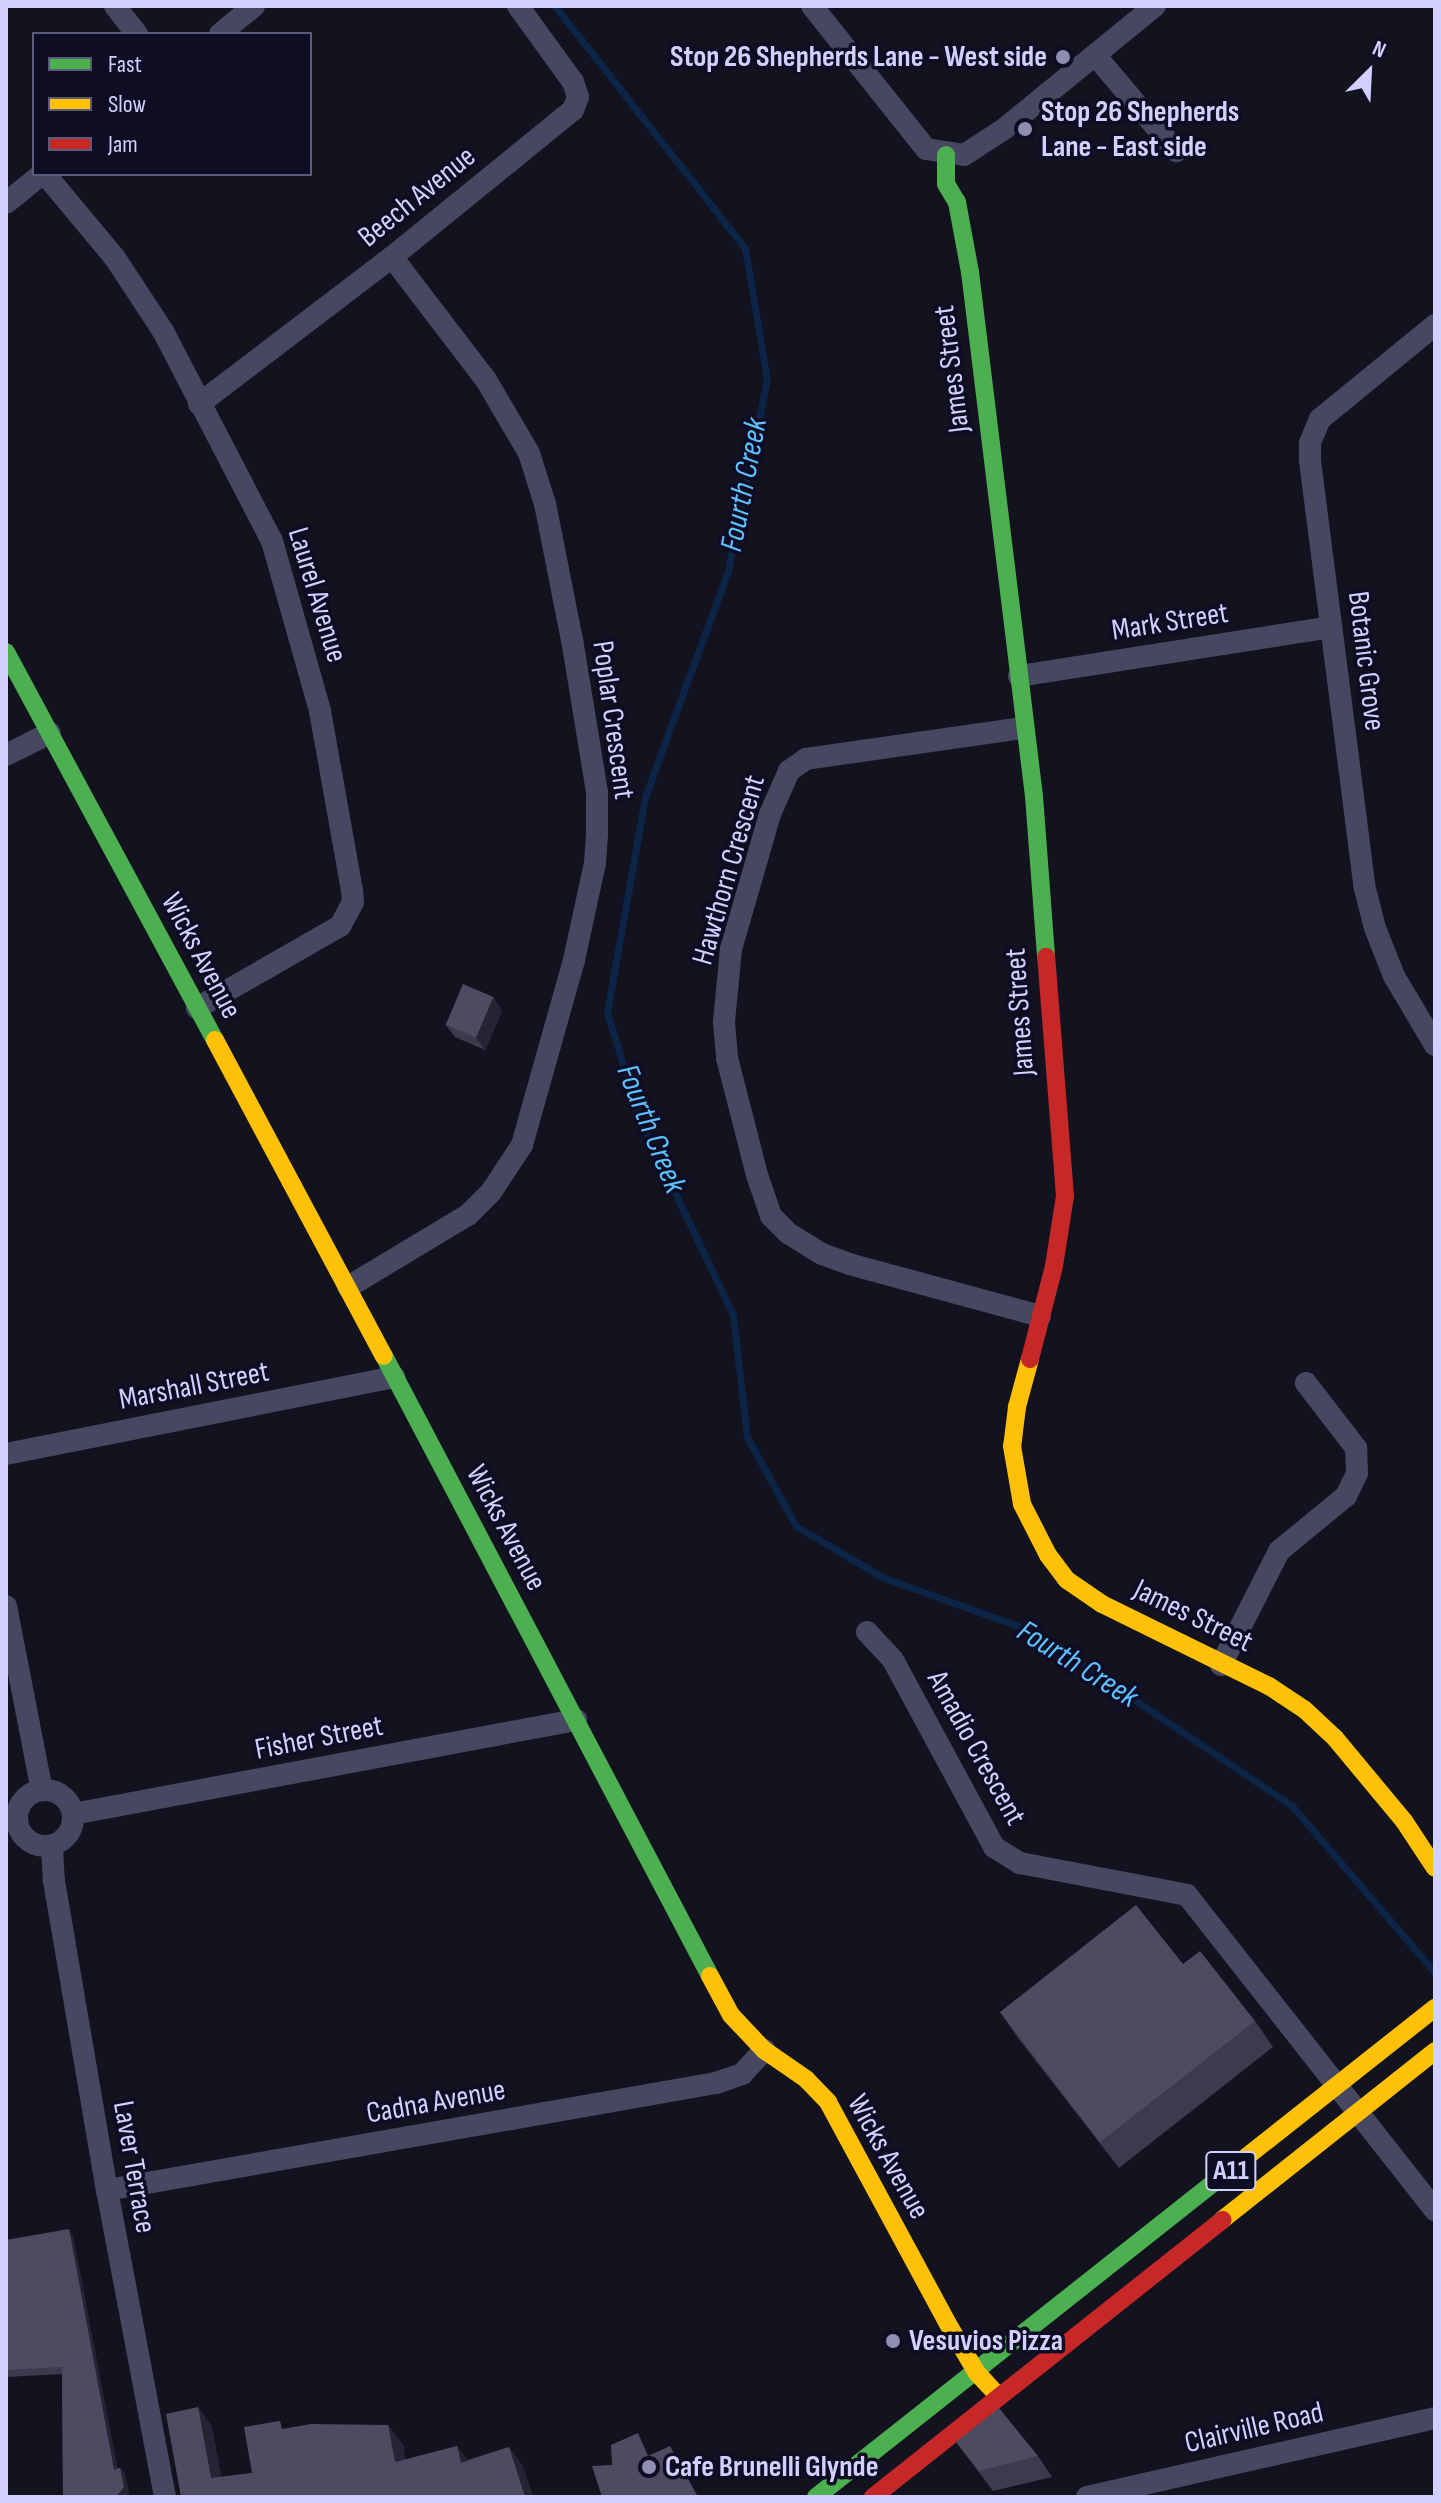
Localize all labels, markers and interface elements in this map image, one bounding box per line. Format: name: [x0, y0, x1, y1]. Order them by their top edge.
legend: [32, 32, 312, 176]
north arrow: [1329, 32, 1409, 112]
text: N: [1368, 35, 1390, 64]
place label: Stop 26 Shepherds Lane - West side: [670, 39, 1047, 75]
marker: Stop 26 Shepherds Lane - West side: [1054, 48, 1072, 66]
text: Fast: [108, 50, 142, 79]
text: Slow: [108, 90, 146, 119]
place label: Stop 26 Shepherds Lane - East side: [1041, 94, 1239, 164]
marker: Stop 26 Shepherds Lane - East side: [1016, 120, 1034, 138]
text: Jam: [108, 130, 138, 159]
street label: Beech Avenue: [351, 139, 483, 255]
street label: James Street: [926, 303, 978, 435]
water label: Fourth Creek: [713, 415, 777, 555]
street label: Laurel Avenue: [279, 523, 355, 667]
street label: Botanic Grove: [1340, 589, 1392, 733]
street label: Mark Street: [1109, 595, 1231, 649]
street label: Poplar Crescent: [584, 638, 642, 802]
street label: Hawthorn Crescent: [685, 771, 773, 969]
street label: Wicks Avenue: [153, 887, 249, 1025]
street label: James Street: [998, 947, 1042, 1077]
water label: Fourth Creek: [607, 1059, 693, 1199]
street label: Marshall Street: [116, 1354, 272, 1418]
street label: Wicks Avenue: [458, 1459, 554, 1597]
street label: James Street: [1128, 1572, 1258, 1660]
water label: Fourth Creek: [1009, 1613, 1145, 1717]
street label: Amadio Crescent: [919, 1664, 1033, 1832]
street label: Fisher Street: [252, 1708, 386, 1768]
street label: Cadna Avenue: [364, 2072, 508, 2132]
street label: Wicks Avenue: [839, 2088, 937, 2226]
street label: Laver Terrace: [105, 2098, 163, 2236]
road number: A11: [1205, 2147, 1257, 2195]
place label: Vesuvios Pizza: [909, 2323, 1063, 2359]
marker: Vesuvios Pizza: [884, 2332, 902, 2350]
street label: Clairville Road: [1181, 2395, 1327, 2461]
place label: Cafe Brunelli Glynde: [665, 2449, 879, 2485]
marker: Cafe Brunelli Glynde: [640, 2458, 658, 2476]

